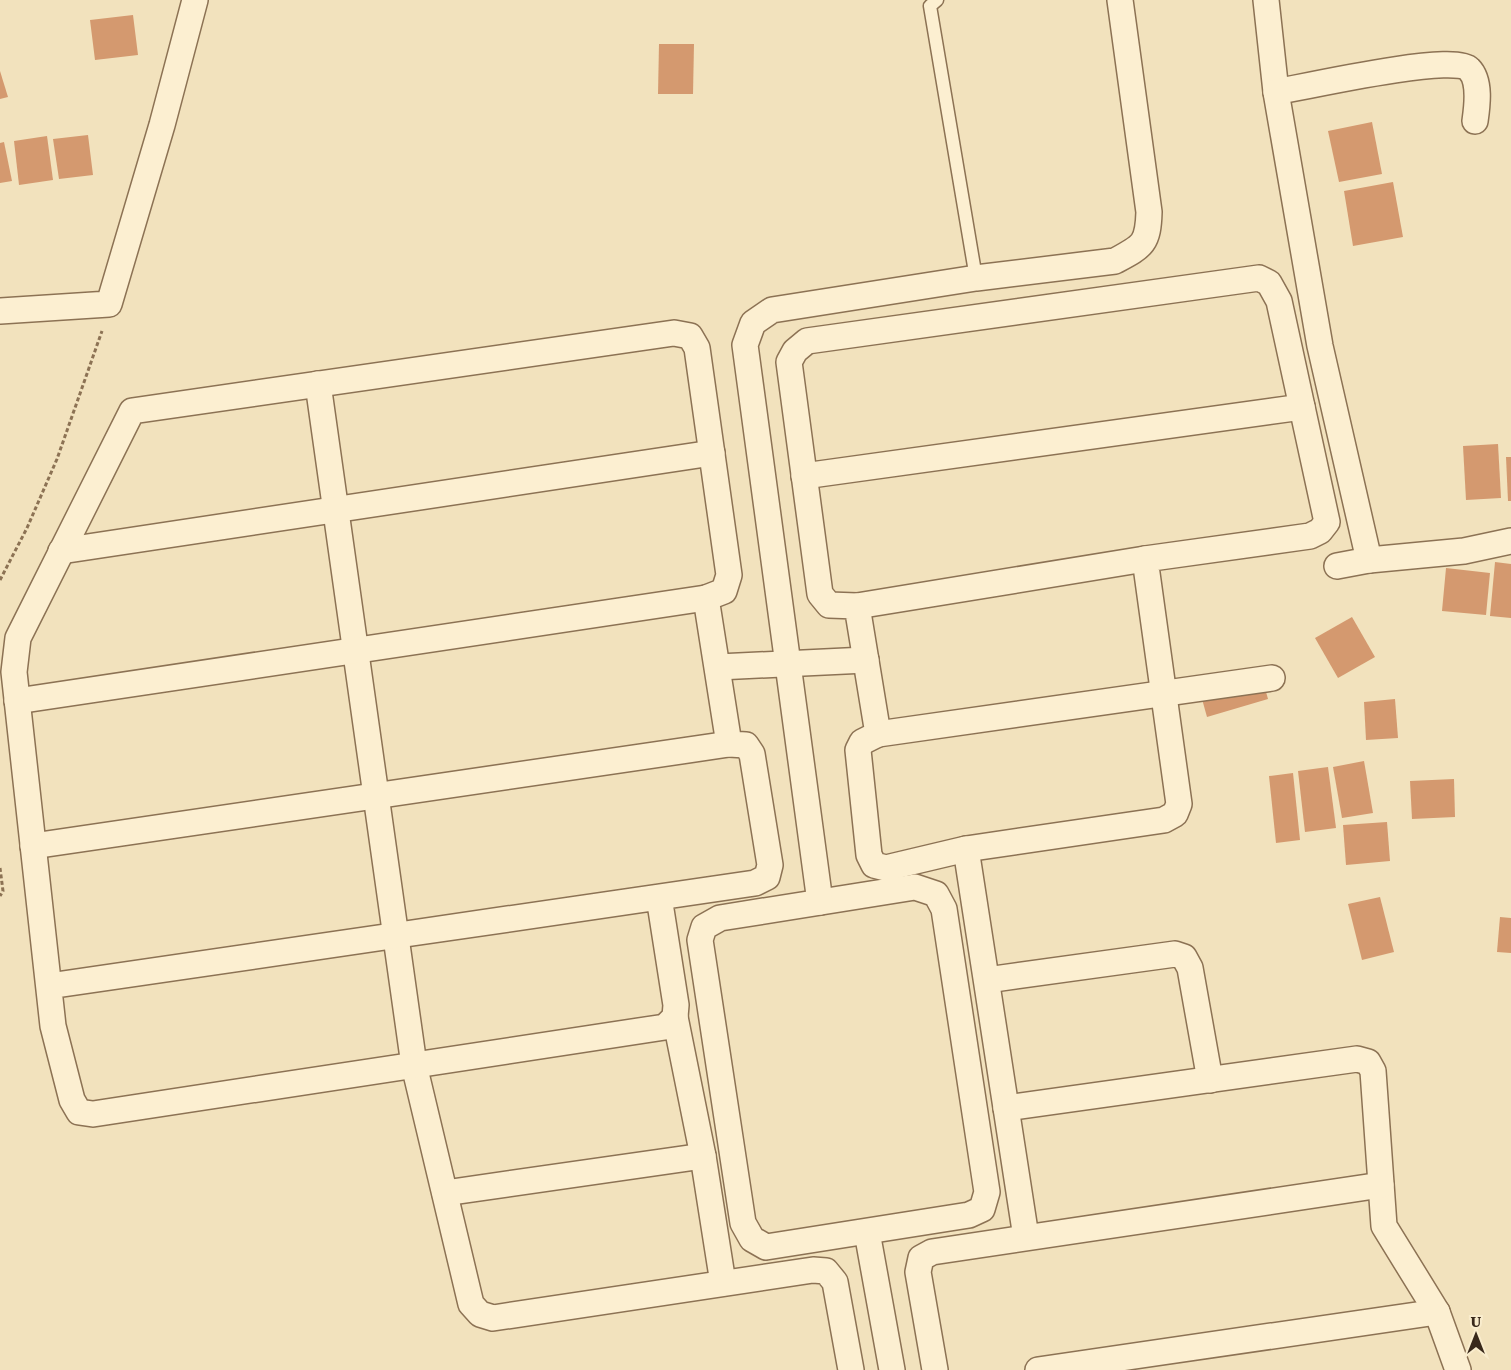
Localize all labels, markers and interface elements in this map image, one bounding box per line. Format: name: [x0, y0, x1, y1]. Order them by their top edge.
north arrow: [1451, 1310, 1501, 1360]
text: U: [1471, 1314, 1482, 1330]

